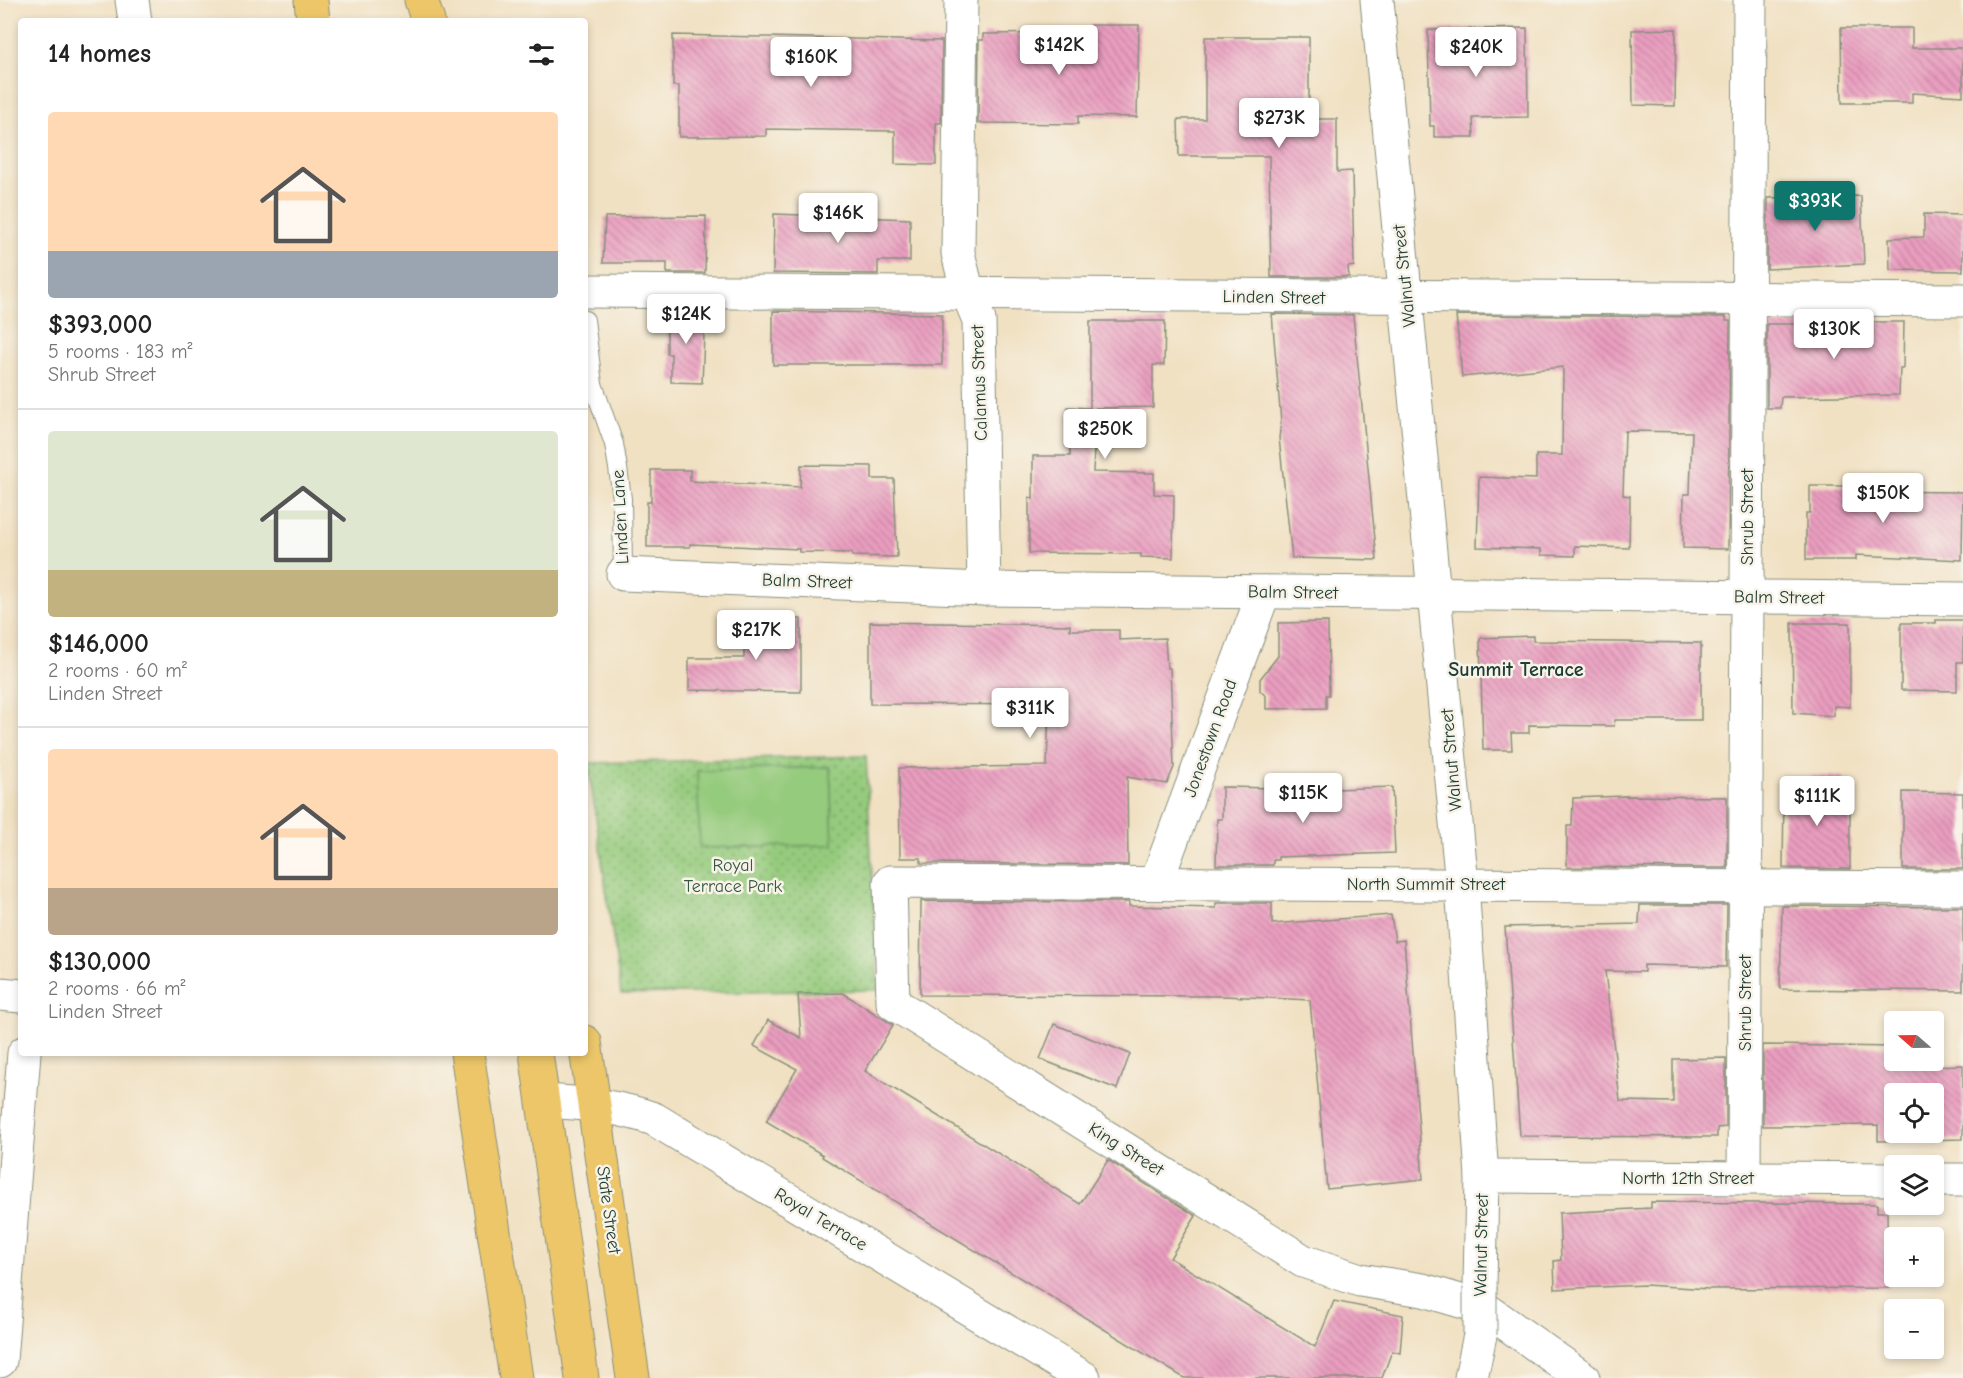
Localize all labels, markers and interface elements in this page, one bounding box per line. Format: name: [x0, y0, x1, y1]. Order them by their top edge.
pin: $142K: [1017, 25, 1101, 76]
pin: $240K: [1434, 27, 1518, 78]
text: $142K: [1034, 33, 1084, 56]
text: $240K: [1449, 35, 1503, 58]
pin: $160K: [769, 37, 853, 88]
icon: filters: [525, 38, 558, 71]
text: 14 homes: [48, 39, 151, 69]
text: $160K: [784, 45, 838, 68]
pin: $273K: [1237, 98, 1321, 149]
text: $273K: [1253, 106, 1305, 129]
icon: home: [249, 151, 357, 259]
pin: $393K: [1773, 181, 1857, 232]
text: $393K: [1788, 189, 1842, 212]
pin: $146K: [796, 193, 880, 244]
text: $146K: [813, 201, 863, 224]
street label: Walnut Street: [1389, 223, 1420, 328]
street label: Linden Street: [1222, 286, 1326, 309]
pin: $124K: [644, 294, 728, 345]
text: $124K: [661, 302, 711, 325]
pin: $130K: [1792, 309, 1876, 360]
text: $393,000: [48, 310, 152, 340]
text: $130K: [1808, 317, 1860, 340]
street label: Calamus Street: [967, 324, 992, 441]
text: 5 rooms · 183 m²: [48, 340, 193, 363]
text: Shrub Street: [48, 363, 155, 386]
pin: $250K: [1063, 409, 1147, 460]
text: $250K: [1077, 417, 1133, 440]
street label: Shrub Street: [1737, 468, 1758, 565]
street label: Linden Lane: [608, 469, 633, 565]
icon: home: [249, 470, 357, 578]
pin: $150K: [1841, 473, 1925, 524]
text: $150K: [1856, 481, 1910, 504]
street label: Balm Street: [761, 569, 853, 594]
street label: Balm Street: [1248, 581, 1339, 604]
street label: Balm Street: [1734, 586, 1825, 609]
pin: $217K: [714, 610, 798, 661]
text: $217K: [731, 618, 781, 641]
text: $146,000: [48, 629, 149, 659]
district label: Summit Terrace: [1448, 658, 1584, 681]
text: 2 rooms · 60 m²: [48, 659, 187, 682]
street label: Jonestown Road: [1179, 676, 1242, 800]
text: Linden Street: [48, 682, 162, 705]
pin: $311K: [988, 688, 1072, 739]
text: $311K: [1006, 696, 1054, 719]
street label: Walnut Street: [1436, 707, 1466, 812]
pin: $115K: [1261, 773, 1345, 824]
pin: $111K: [1775, 776, 1859, 827]
text: $115K: [1278, 781, 1328, 804]
text: $111K: [1794, 784, 1840, 807]
icon: home: [249, 788, 357, 896]
park label: Royal Terrace Park: [684, 855, 782, 897]
street label: North Summit Street: [1347, 874, 1506, 895]
text: $130,000: [48, 947, 151, 977]
street label: Shrub Street: [1735, 954, 1756, 1051]
text: 2 rooms · 66 m²: [48, 977, 186, 1000]
text: Linden Street: [48, 1000, 162, 1023]
north arrow: [1884, 1011, 1944, 1071]
map controls: [1884, 1011, 1944, 1359]
button: locate: [1884, 1083, 1944, 1143]
street label: King Street: [1084, 1118, 1168, 1181]
button: layers: [1884, 1155, 1944, 1215]
street label: State Street: [592, 1165, 625, 1256]
street label: North 12th Street: [1622, 1168, 1755, 1189]
street label: Royal Terrace: [770, 1183, 871, 1255]
street label: Walnut Street: [1470, 1192, 1493, 1297]
button: +: [1884, 1227, 1944, 1287]
button: −: [1884, 1299, 1944, 1359]

